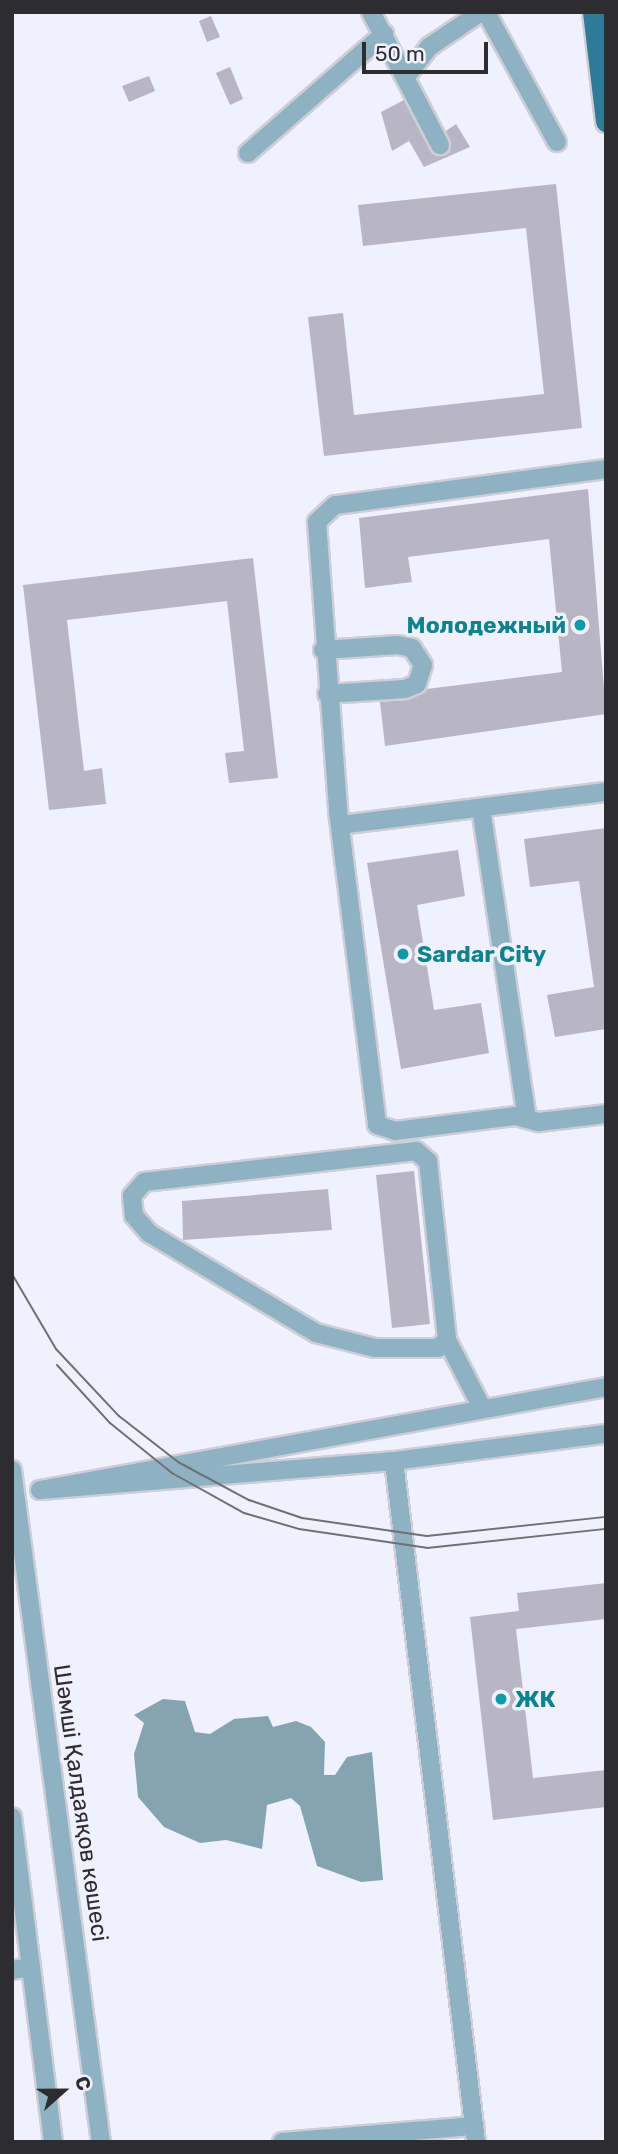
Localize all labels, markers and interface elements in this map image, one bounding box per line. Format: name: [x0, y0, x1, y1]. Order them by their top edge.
scale bar: [366, 28, 492, 72]
text: 50 m: [375, 41, 425, 66]
place label: Молодежный: [407, 611, 566, 639]
marker: Молодежный: [572, 617, 588, 633]
place label: Sardar City: [417, 940, 547, 968]
marker: Sardar City: [395, 946, 411, 962]
street label: Шәмші Қалдаяқов көшесі: [48, 1663, 114, 1943]
place label: ЖК: [515, 1685, 556, 1713]
marker: ЖК: [493, 1691, 509, 1707]
north arrow: [28, 2056, 98, 2126]
text: С: [70, 2073, 96, 2094]

